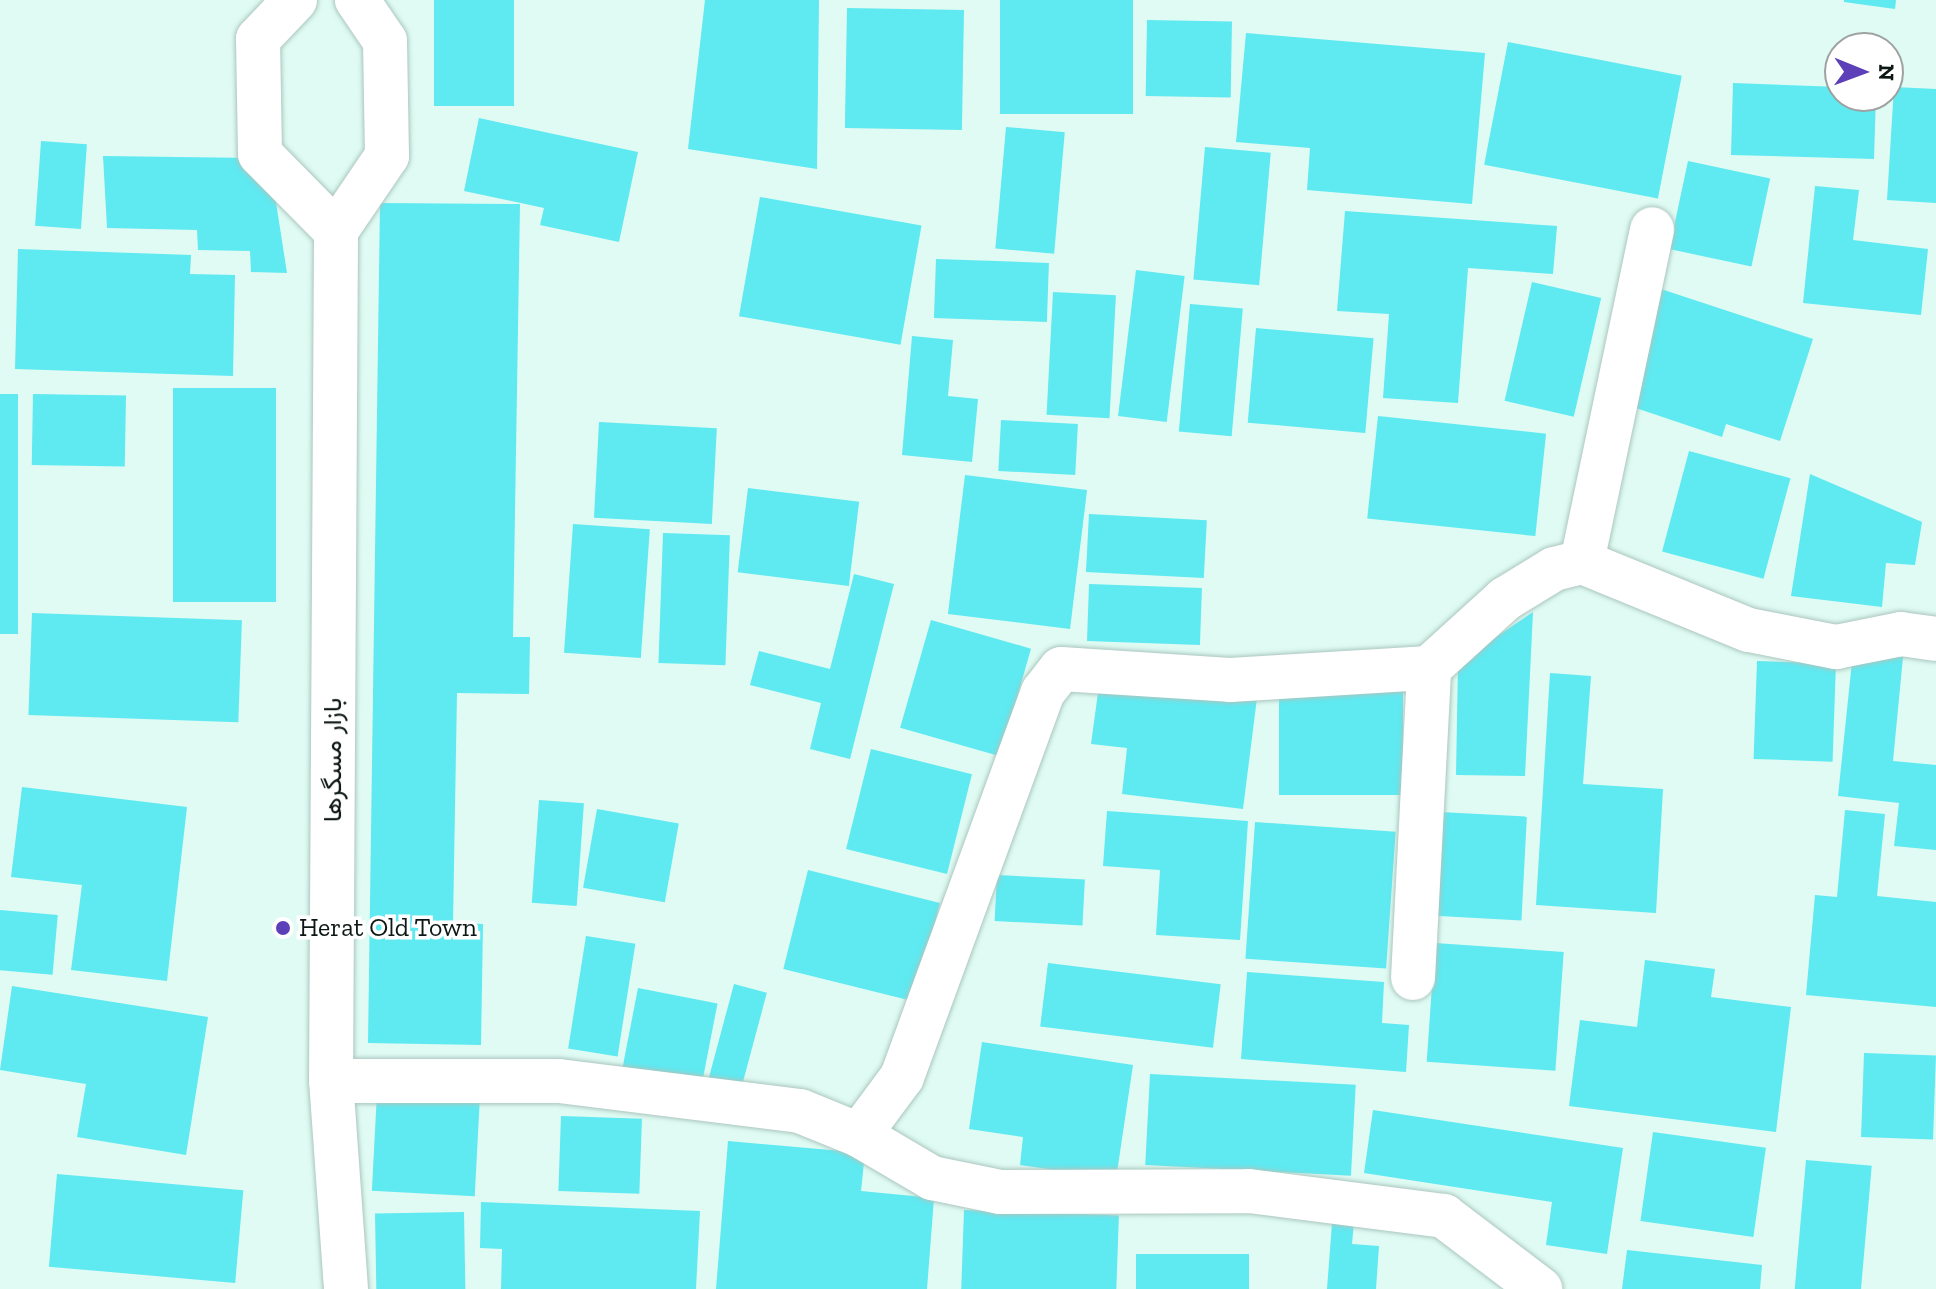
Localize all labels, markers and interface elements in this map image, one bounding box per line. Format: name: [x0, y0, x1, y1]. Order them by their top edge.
north arrow: [1824, 32, 1904, 112]
text: N: [1873, 64, 1900, 81]
street label: بازار مسگرها: [317, 698, 349, 822]
place label: Herat Old Town: [299, 912, 477, 944]
marker: Herat Old Town: [274, 919, 292, 937]

